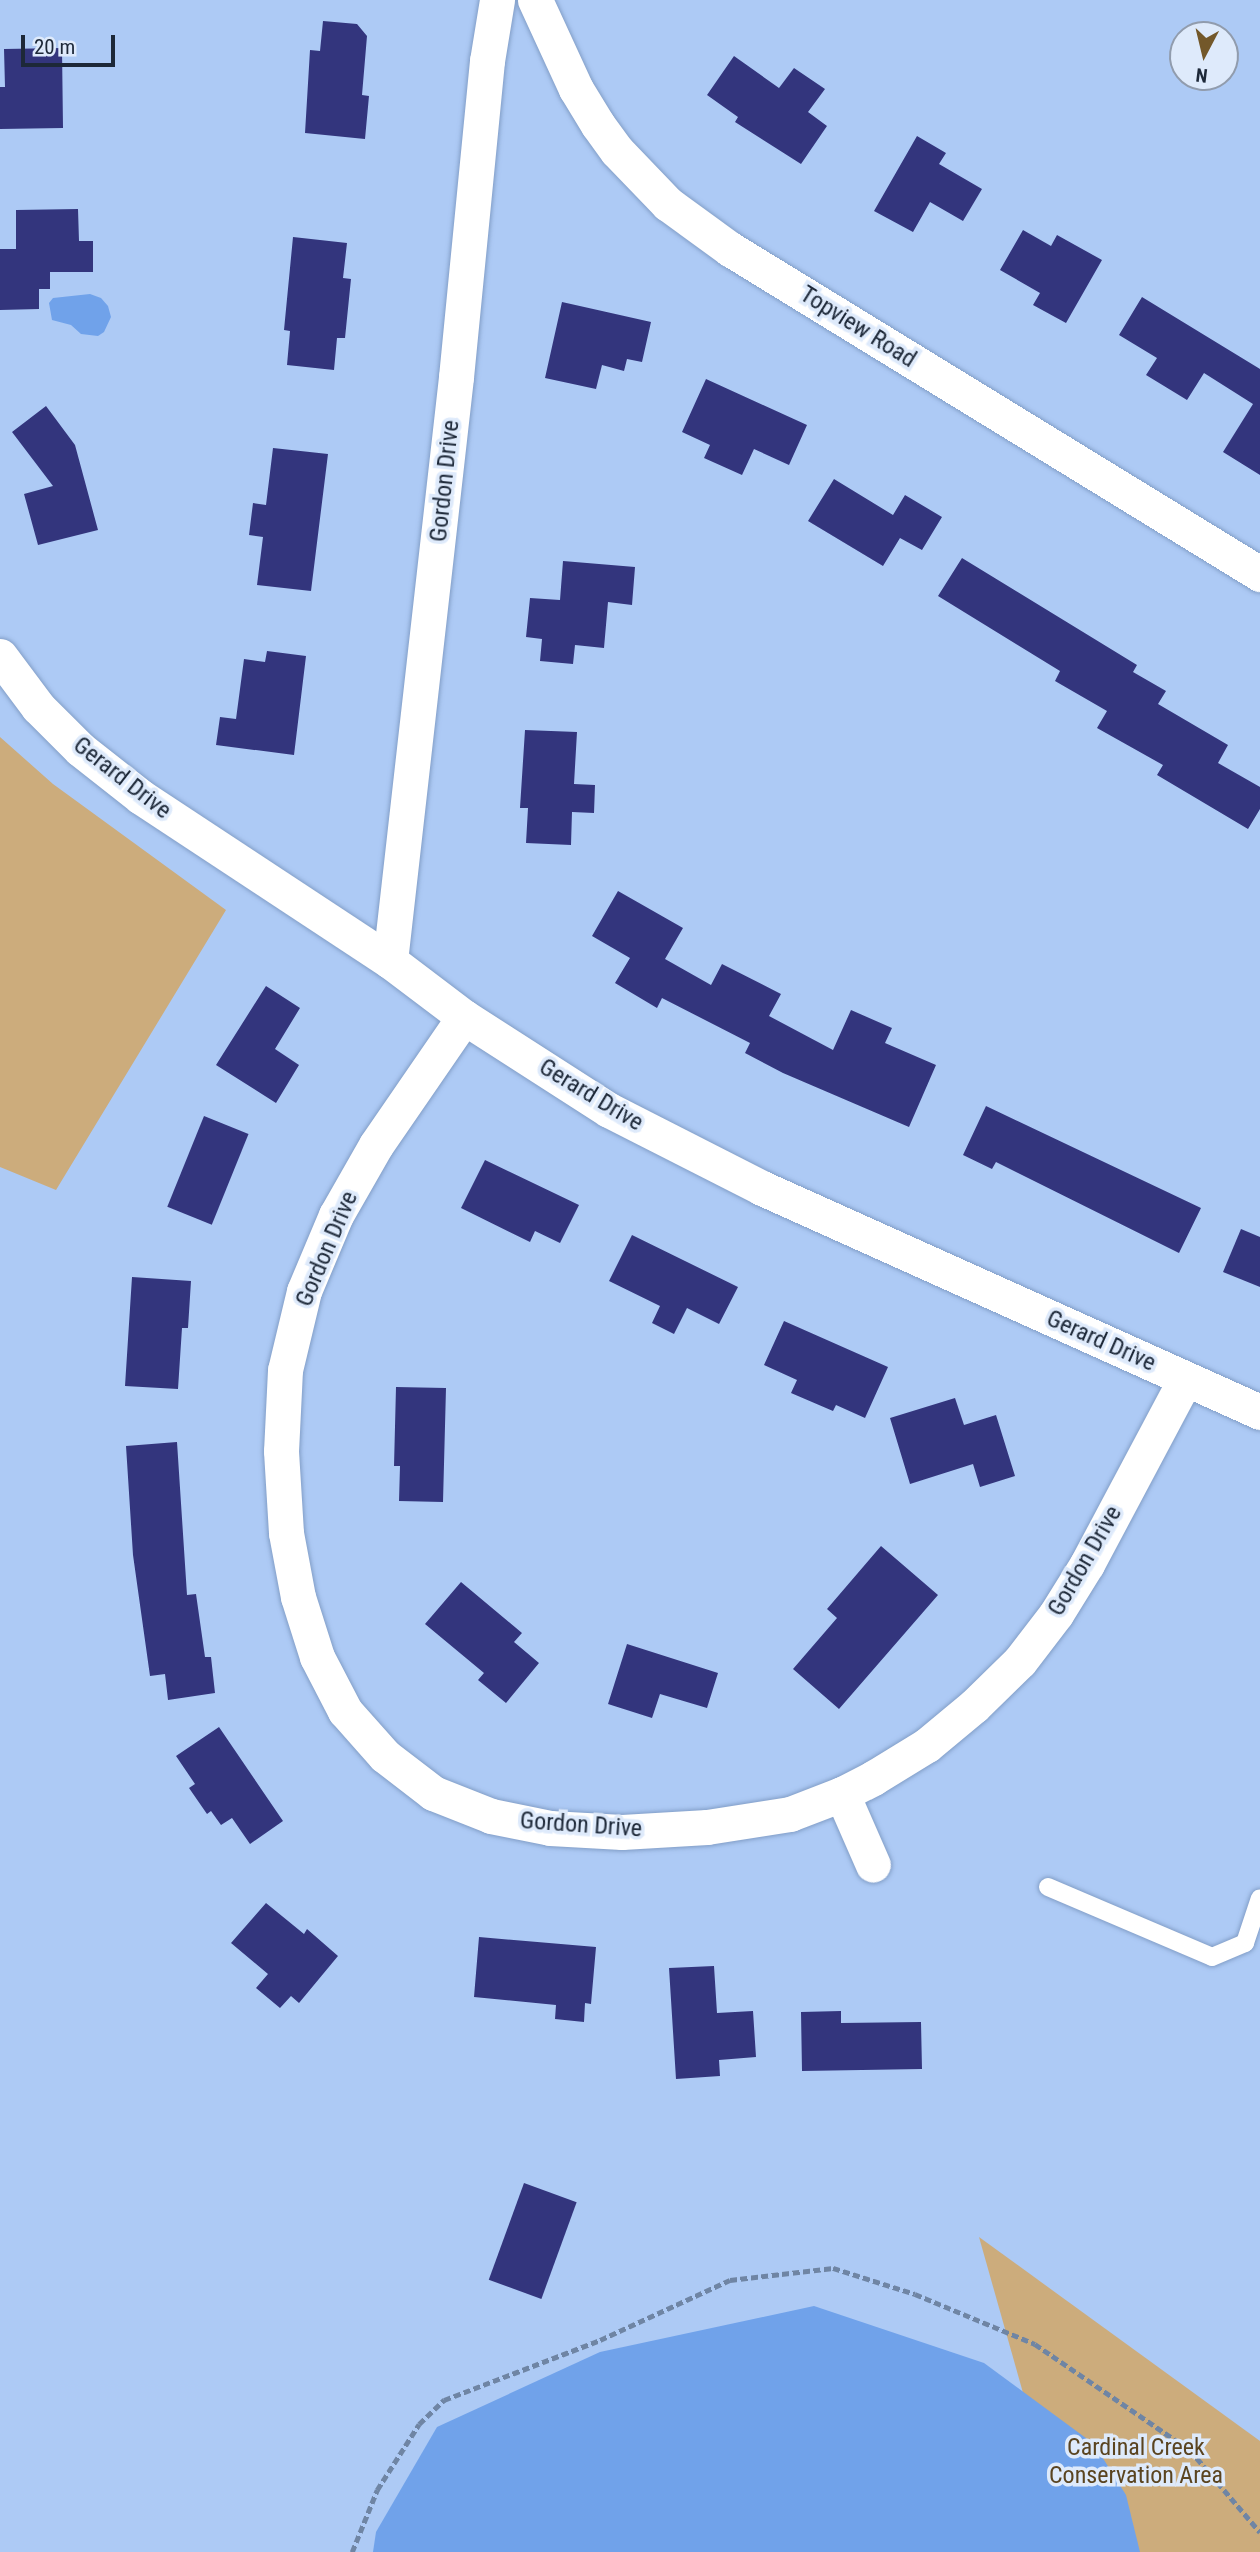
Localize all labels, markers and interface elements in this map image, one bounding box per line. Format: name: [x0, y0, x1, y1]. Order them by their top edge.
scale bar: [24, 21, 119, 65]
north arrow: [1169, 21, 1239, 91]
text: 20 m: [34, 35, 75, 59]
text: N: [1194, 63, 1209, 87]
street label: Topview Road: [795, 280, 921, 374]
street label: Gordon Drive: [424, 419, 466, 543]
street label: Gerard Drive: [67, 731, 177, 825]
street label: Gerard Drive: [534, 1053, 648, 1137]
street label: Gordon Drive: [290, 1187, 364, 1311]
street label: Gerard Drive: [1042, 1304, 1160, 1378]
street label: Gordon Drive: [1042, 1501, 1128, 1621]
street label: Gordon Drive: [519, 1806, 643, 1844]
park label: Cardinal Creek Conservation Area: [1049, 2434, 1223, 2490]

